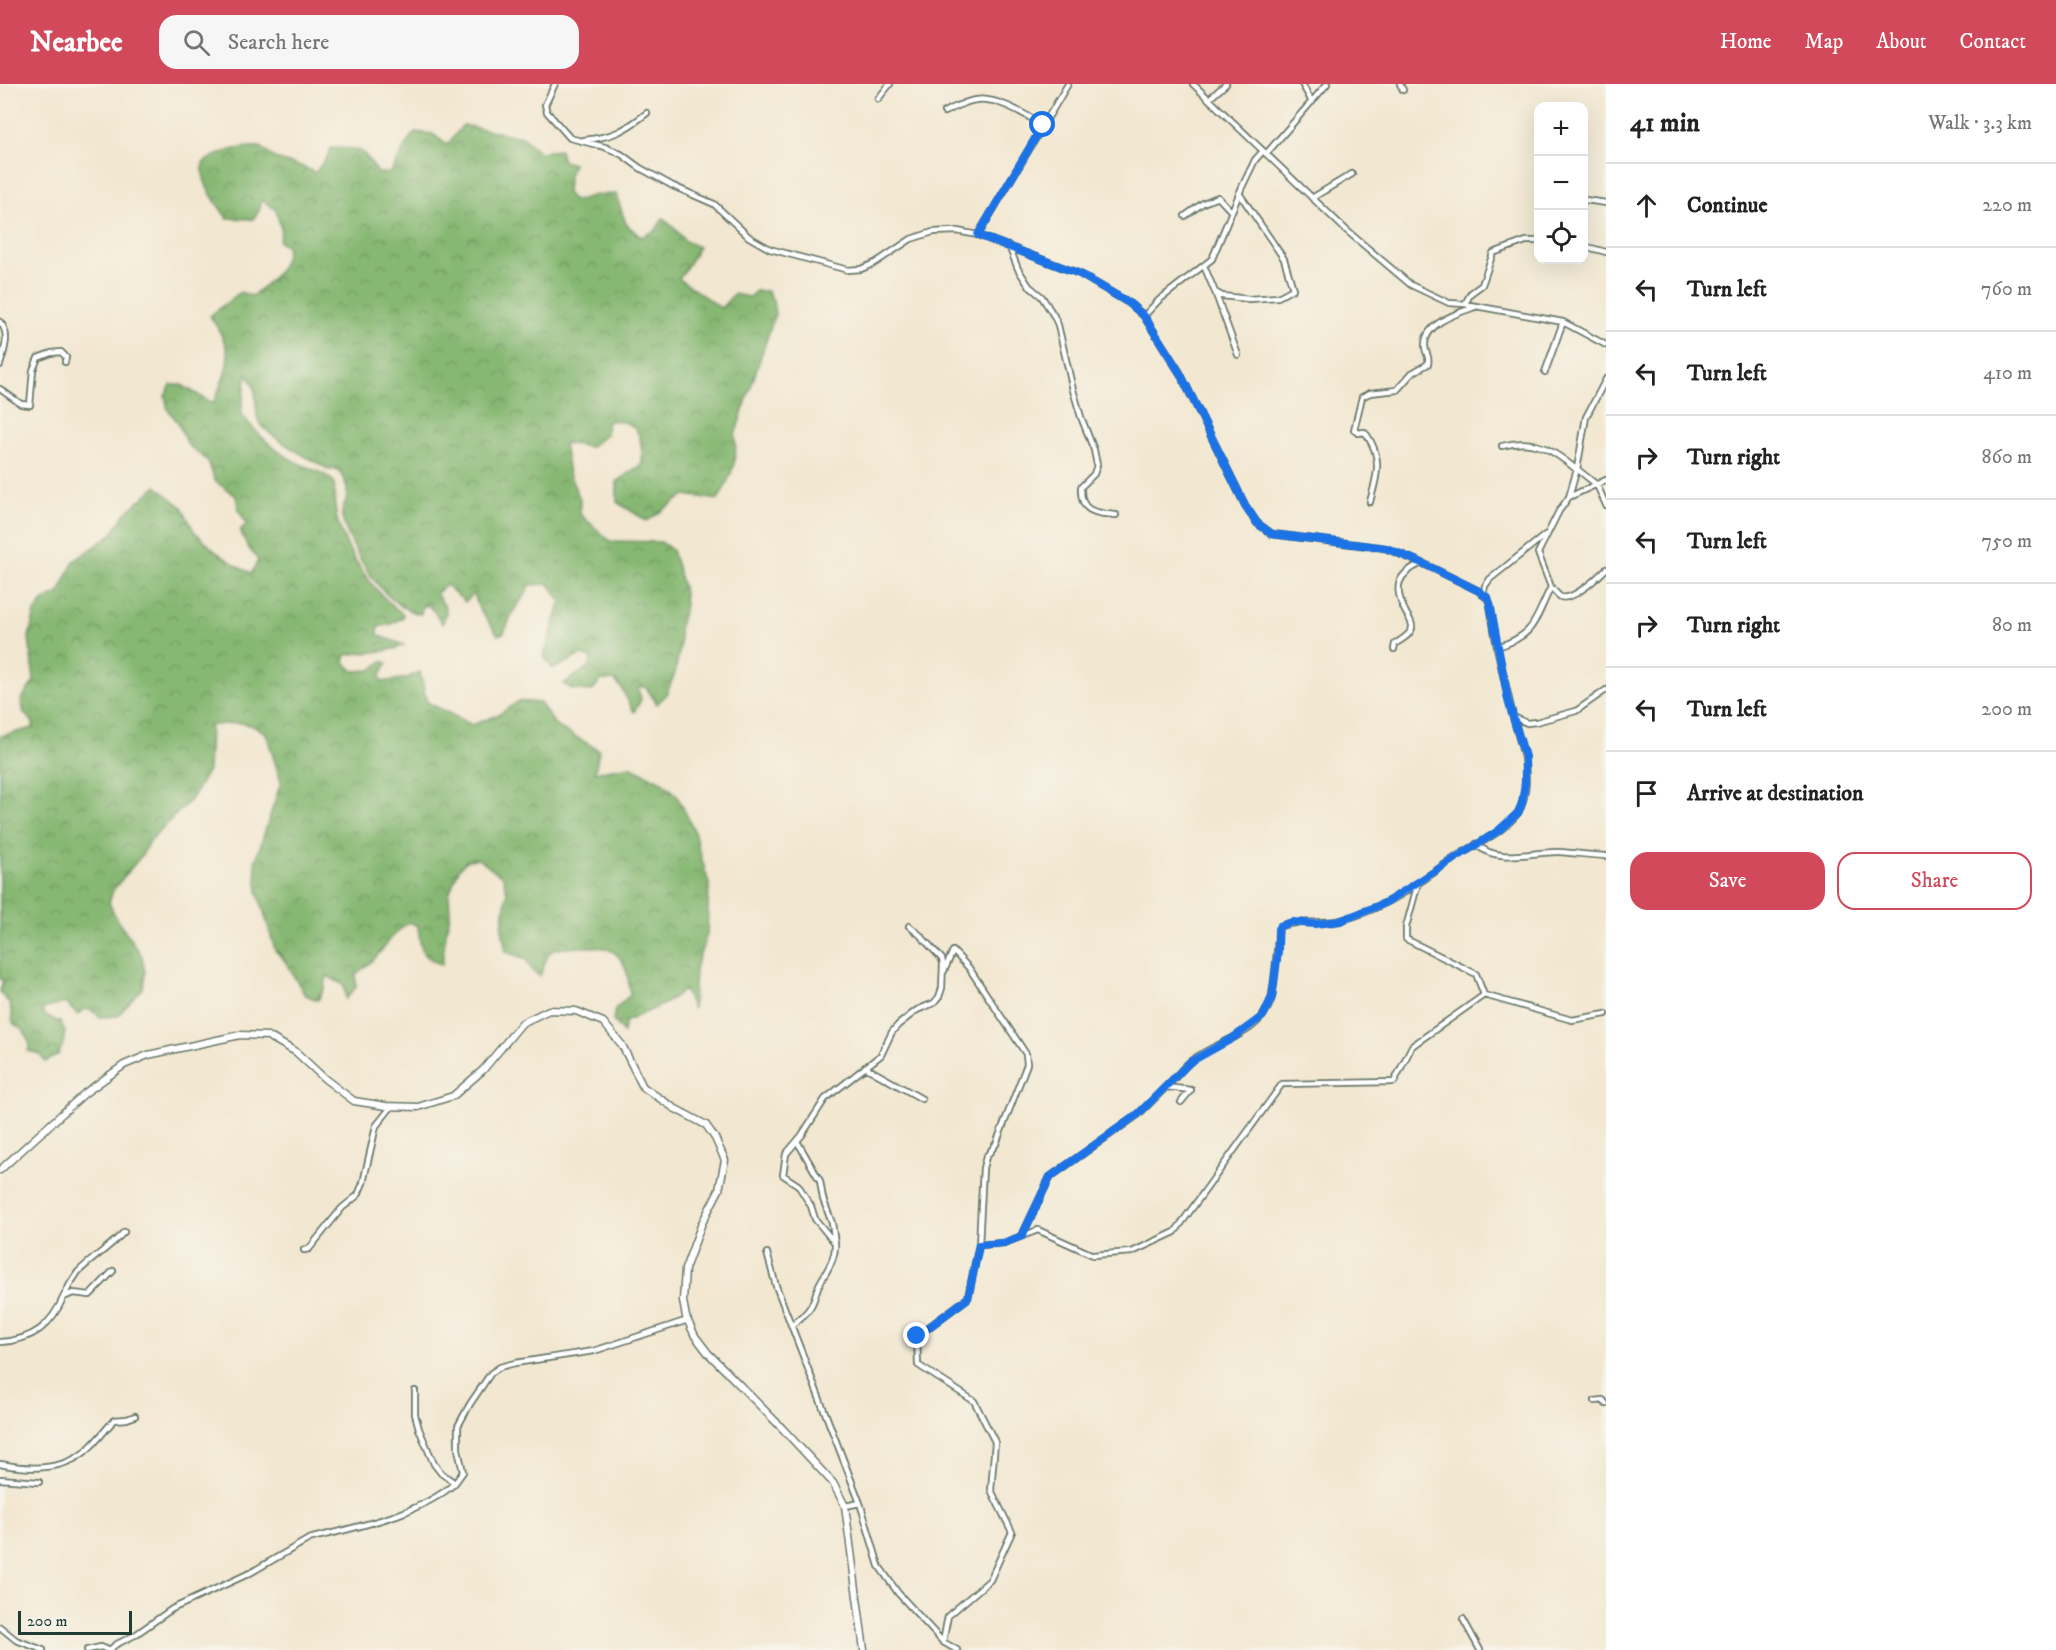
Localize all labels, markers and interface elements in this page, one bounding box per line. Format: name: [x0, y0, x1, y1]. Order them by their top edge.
search box: [159, 15, 579, 69]
text: Nearbee: [30, 25, 123, 60]
icon: search: [180, 26, 213, 59]
text: Search here: [228, 29, 329, 56]
text: Home: [1720, 29, 1772, 55]
text: Map: [1805, 29, 1843, 55]
text: About: [1876, 29, 1927, 55]
text: Contact: [1960, 29, 2026, 55]
map controls: [1534, 102, 1588, 264]
button: +: [1534, 102, 1588, 156]
text: 41 min: [1630, 107, 1700, 140]
route start: [1029, 111, 1055, 137]
text: Walk · 3.3 km: [1928, 111, 2032, 136]
button: −: [1534, 156, 1588, 210]
icon: ahead: [1630, 189, 1663, 222]
text: Continue: [1687, 192, 1768, 219]
text: 220 m: [1982, 193, 2032, 218]
button: locate: [1534, 210, 1588, 264]
icon: left: [1630, 273, 1663, 306]
text: Turn left: [1687, 276, 1767, 303]
text: 760 m: [1981, 277, 2032, 302]
icon: left: [1630, 357, 1663, 390]
text: Turn left: [1687, 360, 1767, 387]
text: 410 m: [1983, 361, 2032, 386]
icon: right: [1630, 441, 1663, 474]
text: Turn right: [1687, 444, 1780, 471]
text: 860 m: [1982, 445, 2032, 470]
icon: left: [1630, 525, 1663, 558]
text: Turn left: [1687, 528, 1767, 555]
text: 750 m: [1982, 529, 2032, 554]
icon: right: [1630, 609, 1663, 642]
text: Turn right: [1687, 612, 1780, 639]
text: 80 m: [1992, 613, 2032, 638]
icon: left: [1630, 693, 1663, 726]
text: Turn left: [1687, 696, 1767, 723]
text: 200 m: [1981, 697, 2032, 722]
icon: arrive: [1630, 777, 1663, 810]
text: Arrive at destination: [1687, 780, 1864, 807]
button: Save: [1630, 852, 1825, 910]
button: Share: [1837, 852, 2032, 910]
route end: [903, 1322, 929, 1348]
scale bar: [18, 1608, 132, 1636]
text: 200 m: [27, 1611, 68, 1631]

